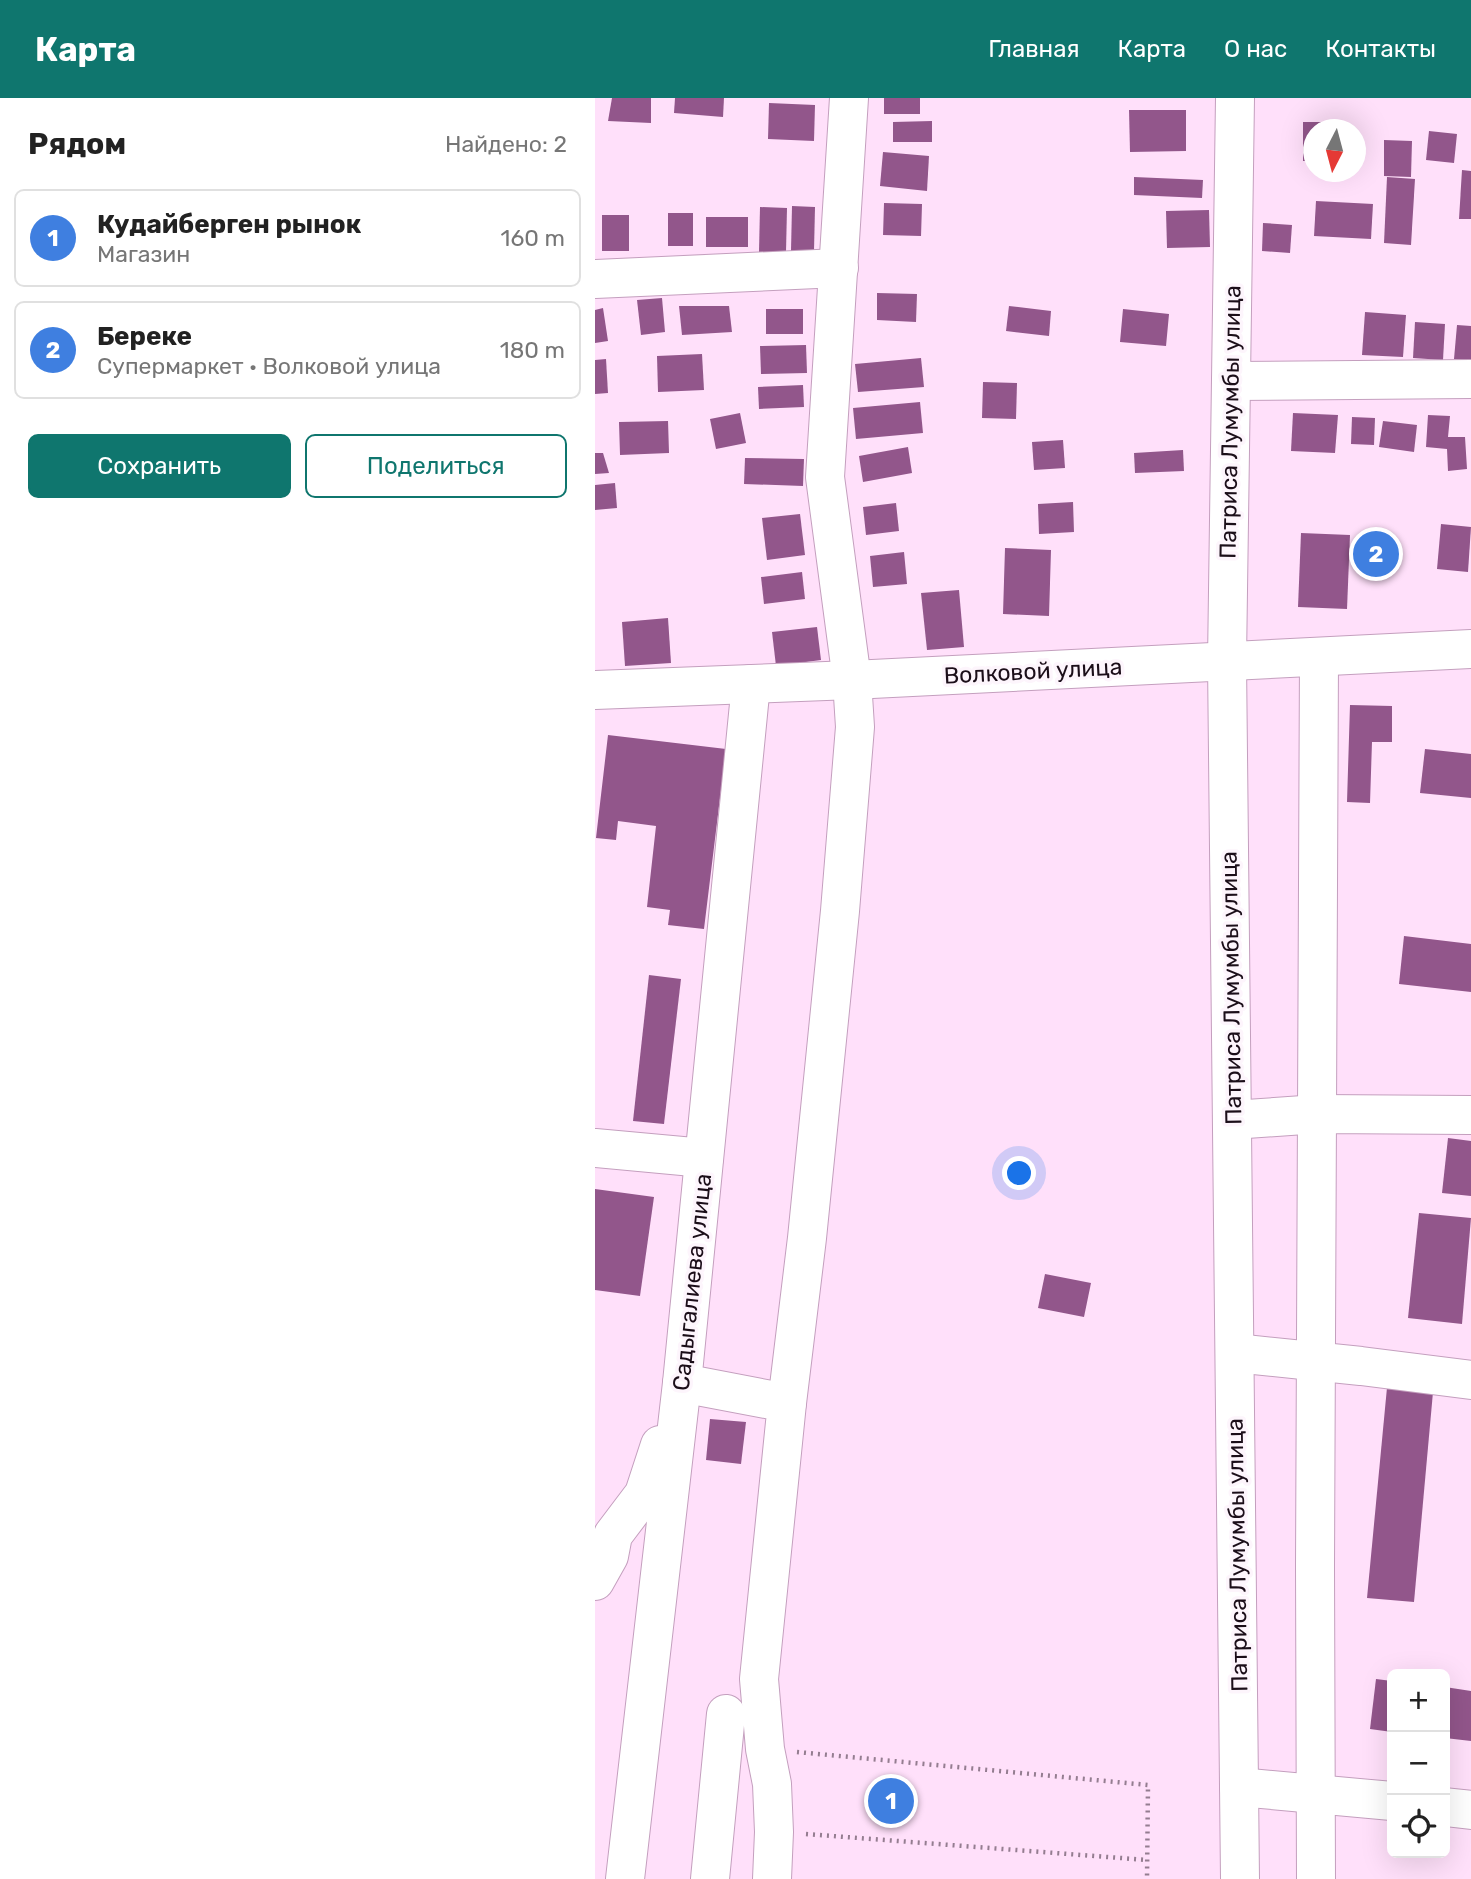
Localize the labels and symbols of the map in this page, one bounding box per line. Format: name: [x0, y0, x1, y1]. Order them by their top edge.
north arrow: [1303, 119, 1366, 182]
street label: Патриса Лумумбы улица: [1214, 285, 1246, 559]
pin: 2: [1353, 528, 1399, 580]
street label: Волковой улица: [943, 652, 1123, 690]
street label: Патриса Лумумбы улица: [1215, 851, 1247, 1125]
your location: [1002, 1156, 1036, 1190]
street label: Садыгалиева улица: [667, 1172, 717, 1392]
street label: Патриса Лумумбы улица: [1221, 1418, 1253, 1692]
pin: 1: [868, 1775, 914, 1827]

